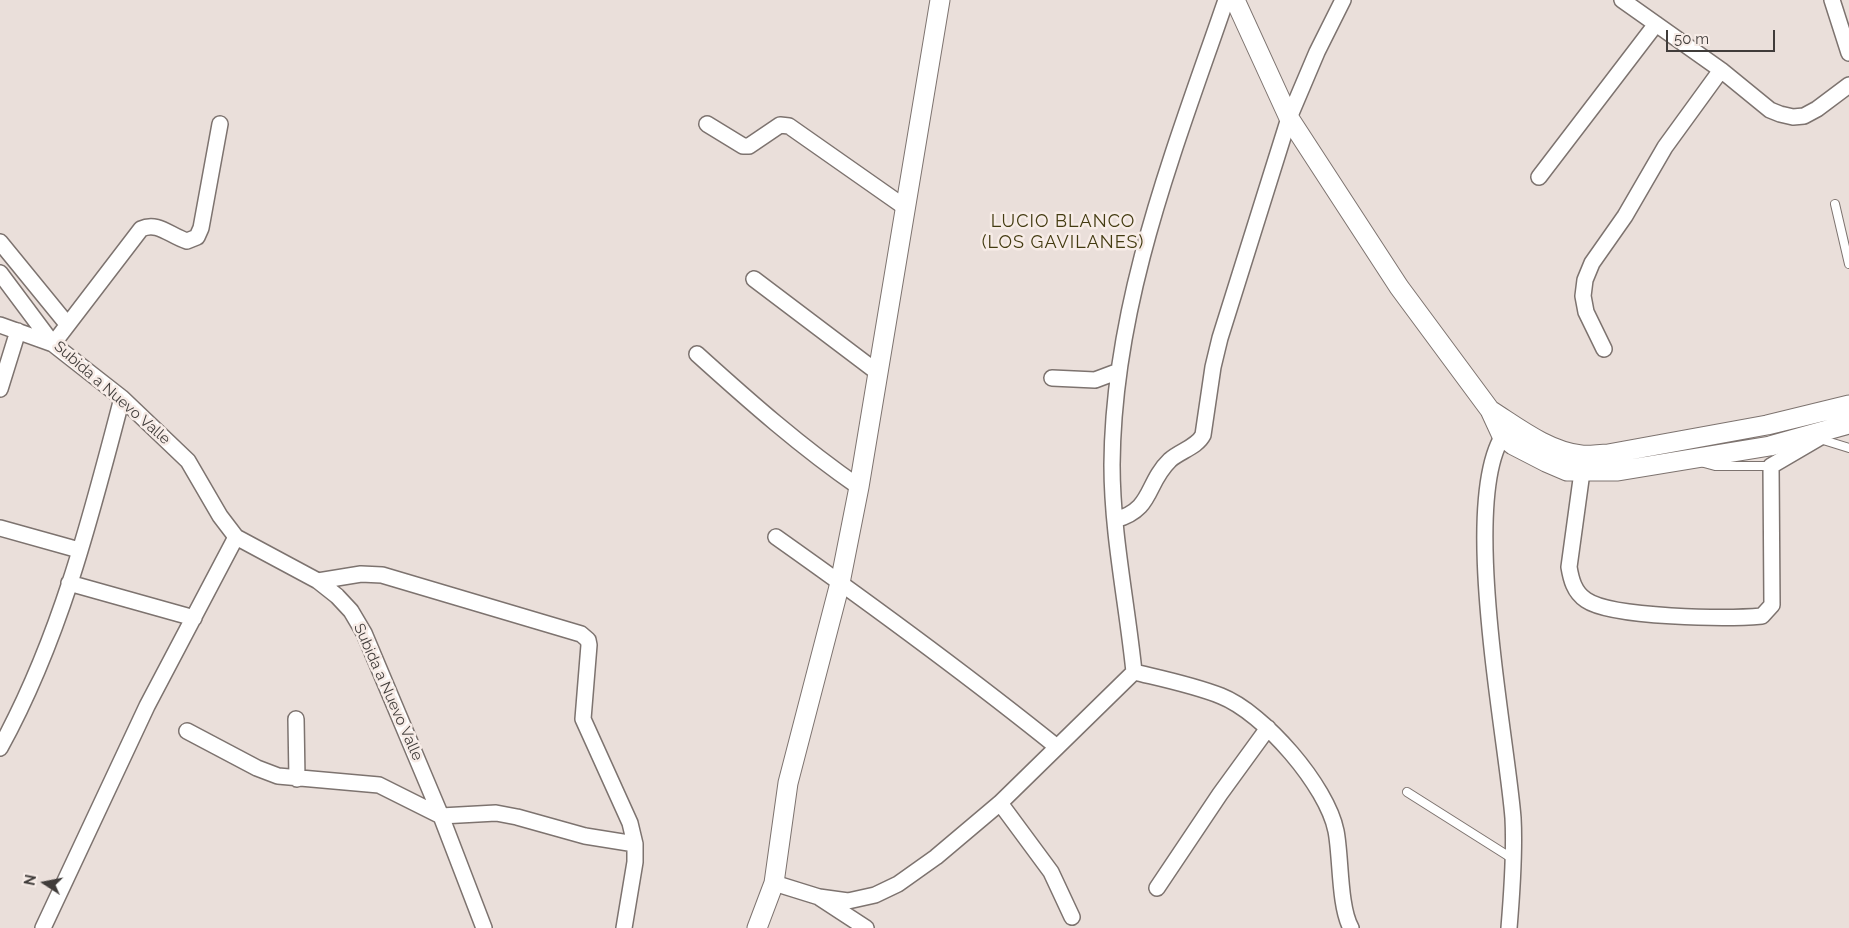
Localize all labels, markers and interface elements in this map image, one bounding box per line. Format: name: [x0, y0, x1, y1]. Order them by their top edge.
scale bar: [1669, 20, 1778, 52]
text: 50 m: [1674, 30, 1709, 48]
district label: LUCIO BLANCO (LOS GAVILANES): [980, 211, 1146, 253]
street label: Subida a Nuevo Valle: [50, 338, 174, 448]
street label: Subida a Nuevo Valle: [350, 621, 426, 763]
north arrow: [20, 858, 70, 908]
text: N: [21, 873, 39, 887]

